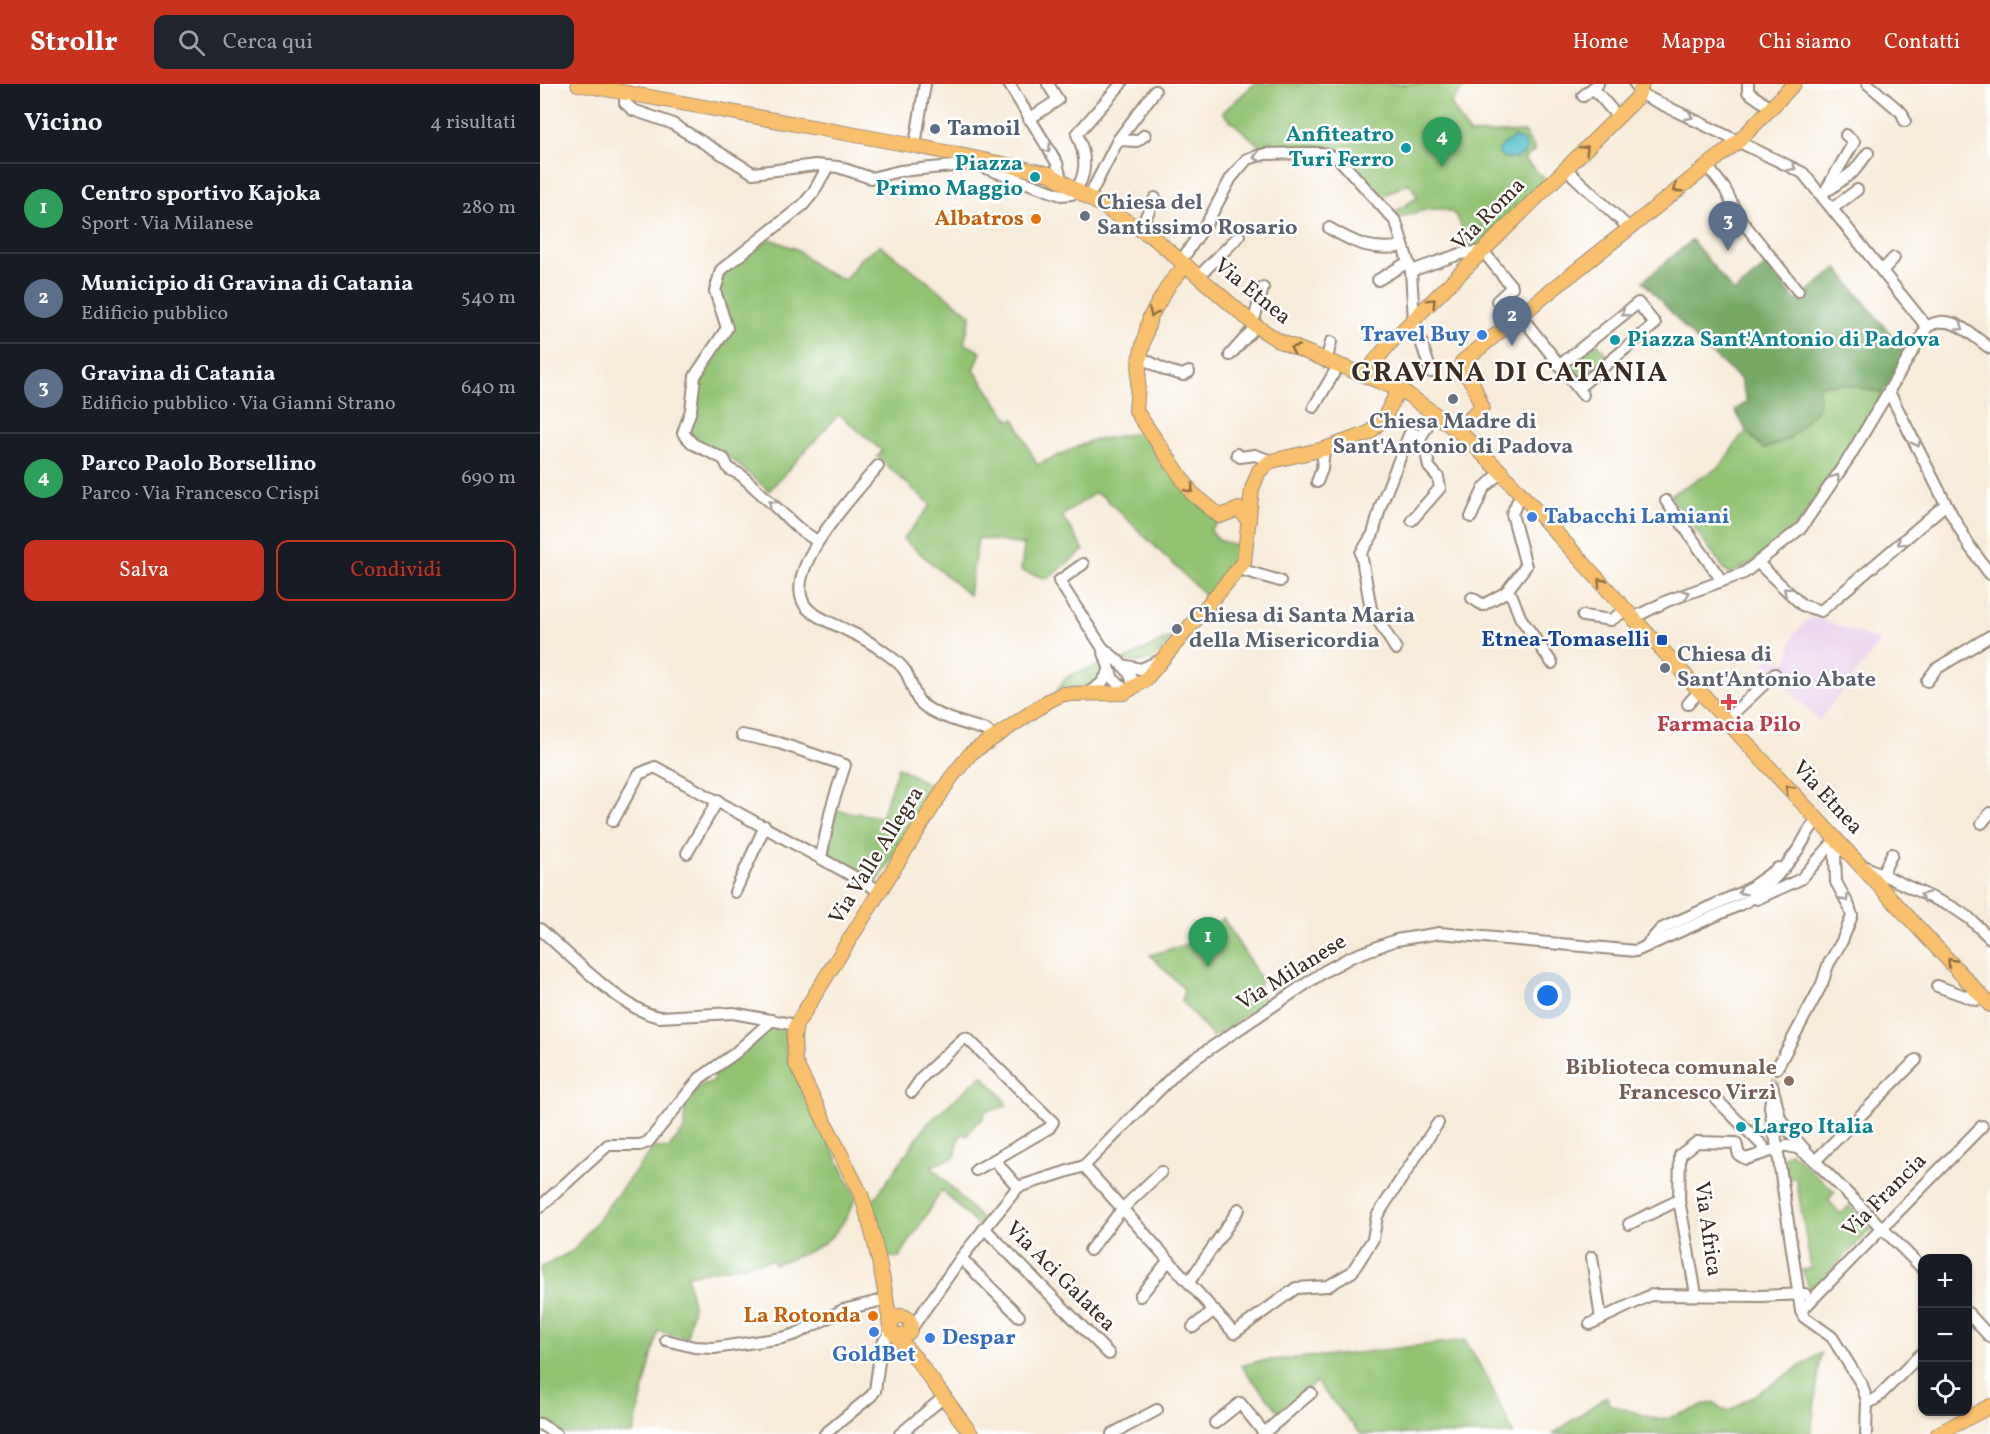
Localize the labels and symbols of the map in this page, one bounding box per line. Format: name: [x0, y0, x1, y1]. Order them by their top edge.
one-way arrow: [1682, 109, 1693, 121]
place label: Tamoil: [947, 114, 1021, 145]
pin: 4: [1422, 118, 1462, 167]
place label: Anfiteatro Turi Ferro: [1286, 120, 1394, 176]
marker: Tamoil: [928, 122, 942, 136]
marker: Anfiteatro Turi Ferro: [1399, 141, 1413, 155]
one-way arrow: [1040, 142, 1051, 153]
one-way arrow: [1578, 146, 1589, 157]
place label: Piazza Primo Maggio: [875, 149, 1023, 205]
one-way arrow: [1252, 149, 1262, 162]
one-way arrow: [1785, 160, 1796, 171]
marker: Piazza Primo Maggio: [1028, 170, 1042, 184]
street label: Via Roma: [1445, 171, 1533, 259]
one-way arrow: [1673, 182, 1684, 193]
place label: Chiesa del Santissimo Rosario: [1097, 188, 1298, 244]
pin: 3: [1708, 202, 1748, 251]
place label: Albatros: [934, 204, 1024, 235]
marker: Chiesa del Santissimo Rosario: [1078, 209, 1092, 223]
marker: Albatros: [1029, 212, 1043, 226]
street label: Via Etnea: [1207, 251, 1297, 333]
pin: 2: [1492, 296, 1532, 346]
one-way arrow: [1425, 298, 1436, 309]
one-way arrow: [1148, 306, 1160, 317]
one-way arrow: [1621, 306, 1632, 317]
place label: Travel Buy: [1360, 320, 1471, 351]
one-way arrow: [1954, 320, 1964, 332]
place label: Piazza Sant'Antonio di Padova: [1627, 325, 1940, 356]
marker: Travel Buy: [1475, 328, 1489, 342]
marker: Piazza Sant'Antonio di Padova: [1608, 333, 1622, 347]
one-way arrow: [1290, 344, 1301, 356]
district label: GRAVINA DI CATANIA: [1351, 354, 1669, 393]
marker: Chiesa Madre di Sant'Antonio di Padova: [1446, 392, 1460, 406]
place label: Chiesa Madre di Sant'Antonio di Padova: [1333, 407, 1573, 463]
one-way arrow: [1909, 437, 1921, 448]
one-way arrow: [1829, 473, 1840, 484]
one-way arrow: [1183, 482, 1194, 493]
one-way arrow: [768, 500, 779, 511]
place label: Tabacchi Lamiani: [1544, 502, 1730, 533]
marker: Tabacchi Lamiani: [1525, 510, 1539, 524]
one-way arrow: [1898, 535, 1908, 546]
one-way arrow: [1597, 579, 1608, 589]
one-way arrow: [1783, 587, 1794, 598]
one-way arrow: [1680, 589, 1691, 601]
place label: Chiesa di Santa Maria della Misericordia: [1189, 601, 1415, 657]
marker: Chiesa di Santa Maria della Misericordia: [1170, 622, 1184, 636]
place label: Etnea-Tomaselli: [1481, 625, 1650, 656]
marker: Etnea-Tomaselli: [1655, 633, 1669, 647]
place label: Chiesa di Sant'Antonio Abate: [1677, 640, 1876, 696]
marker: Chiesa di Sant'Antonio Abate: [1658, 661, 1672, 675]
marker: Farmacia Pilo: [1722, 695, 1736, 709]
place label: Farmacia Pilo: [1657, 710, 1801, 741]
street label: Via Etnea: [1784, 754, 1870, 842]
street label: Via Valle Allegra: [822, 781, 932, 931]
one-way arrow: [1785, 785, 1796, 796]
one-way arrow: [1738, 884, 1749, 895]
one-way arrow: [1920, 891, 1931, 903]
one-way arrow: [1837, 892, 1849, 902]
pin: 1: [1188, 918, 1228, 967]
street label: Via Milanese: [1231, 927, 1353, 1019]
one-way arrow: [1947, 958, 1958, 969]
your location: [1533, 981, 1562, 1010]
place label: Biblioteca comunale Francesco Virzì: [1566, 1053, 1777, 1109]
marker: Biblioteca comunale Francesco Virzì: [1782, 1074, 1796, 1088]
place label: Largo Italia: [1753, 1112, 1874, 1143]
marker: Largo Italia: [1734, 1120, 1748, 1134]
street label: Via Francia: [1836, 1147, 1934, 1245]
street label: Via Africa: [1685, 1179, 1729, 1279]
street label: Via Aci Galatea: [998, 1215, 1122, 1339]
place label: La Rotonda: [744, 1301, 861, 1332]
marker: La Rotonda: [866, 1309, 880, 1323]
place label: Despar: [942, 1323, 1016, 1354]
marker: GoldBet: [867, 1325, 881, 1339]
marker: Despar: [923, 1331, 937, 1345]
place label: GoldBet: [832, 1340, 916, 1371]

